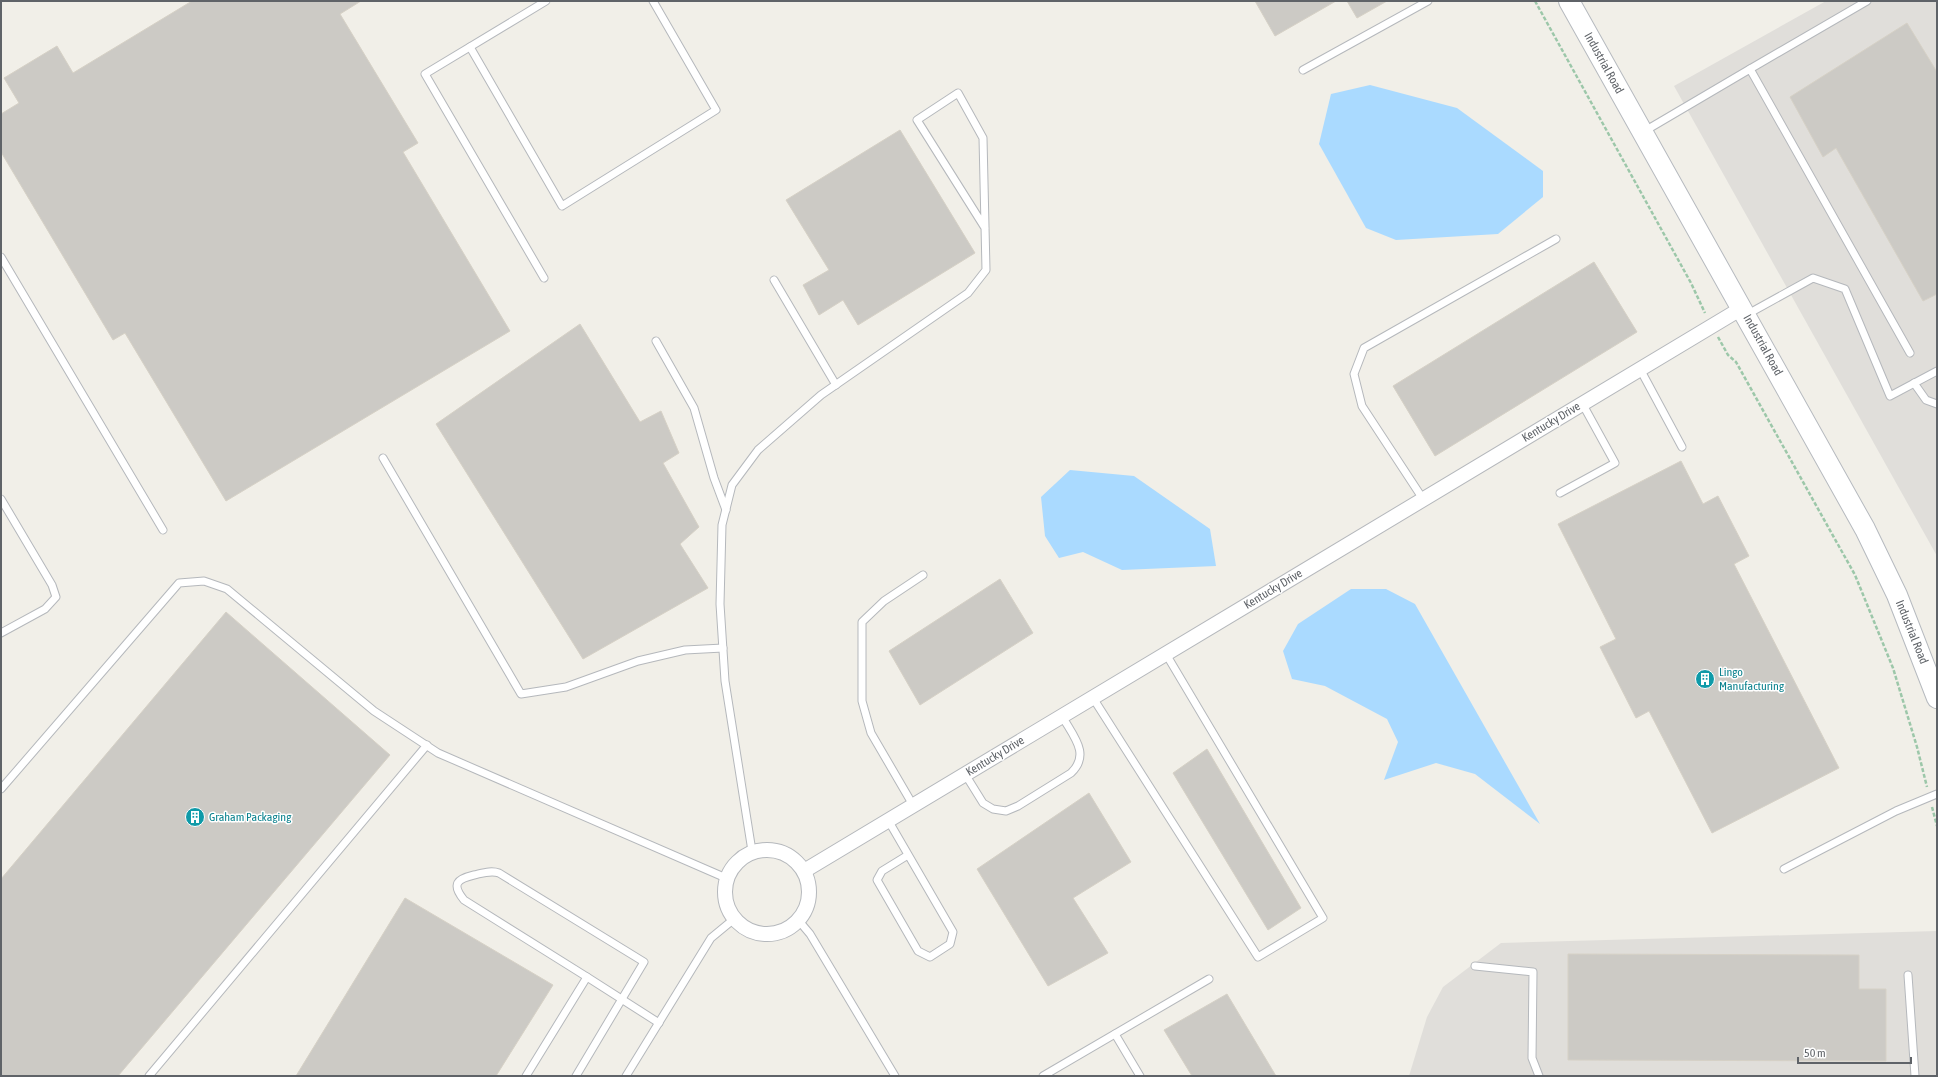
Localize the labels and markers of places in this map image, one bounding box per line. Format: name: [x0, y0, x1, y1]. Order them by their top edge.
place label: Lingo Manufacturing: [1719, 665, 1785, 693]
building icon: Lingo Manufacturing: [1694, 668, 1716, 690]
building icon: Graham Packaging: [184, 806, 206, 828]
place label: Graham Packaging: [209, 810, 292, 824]

